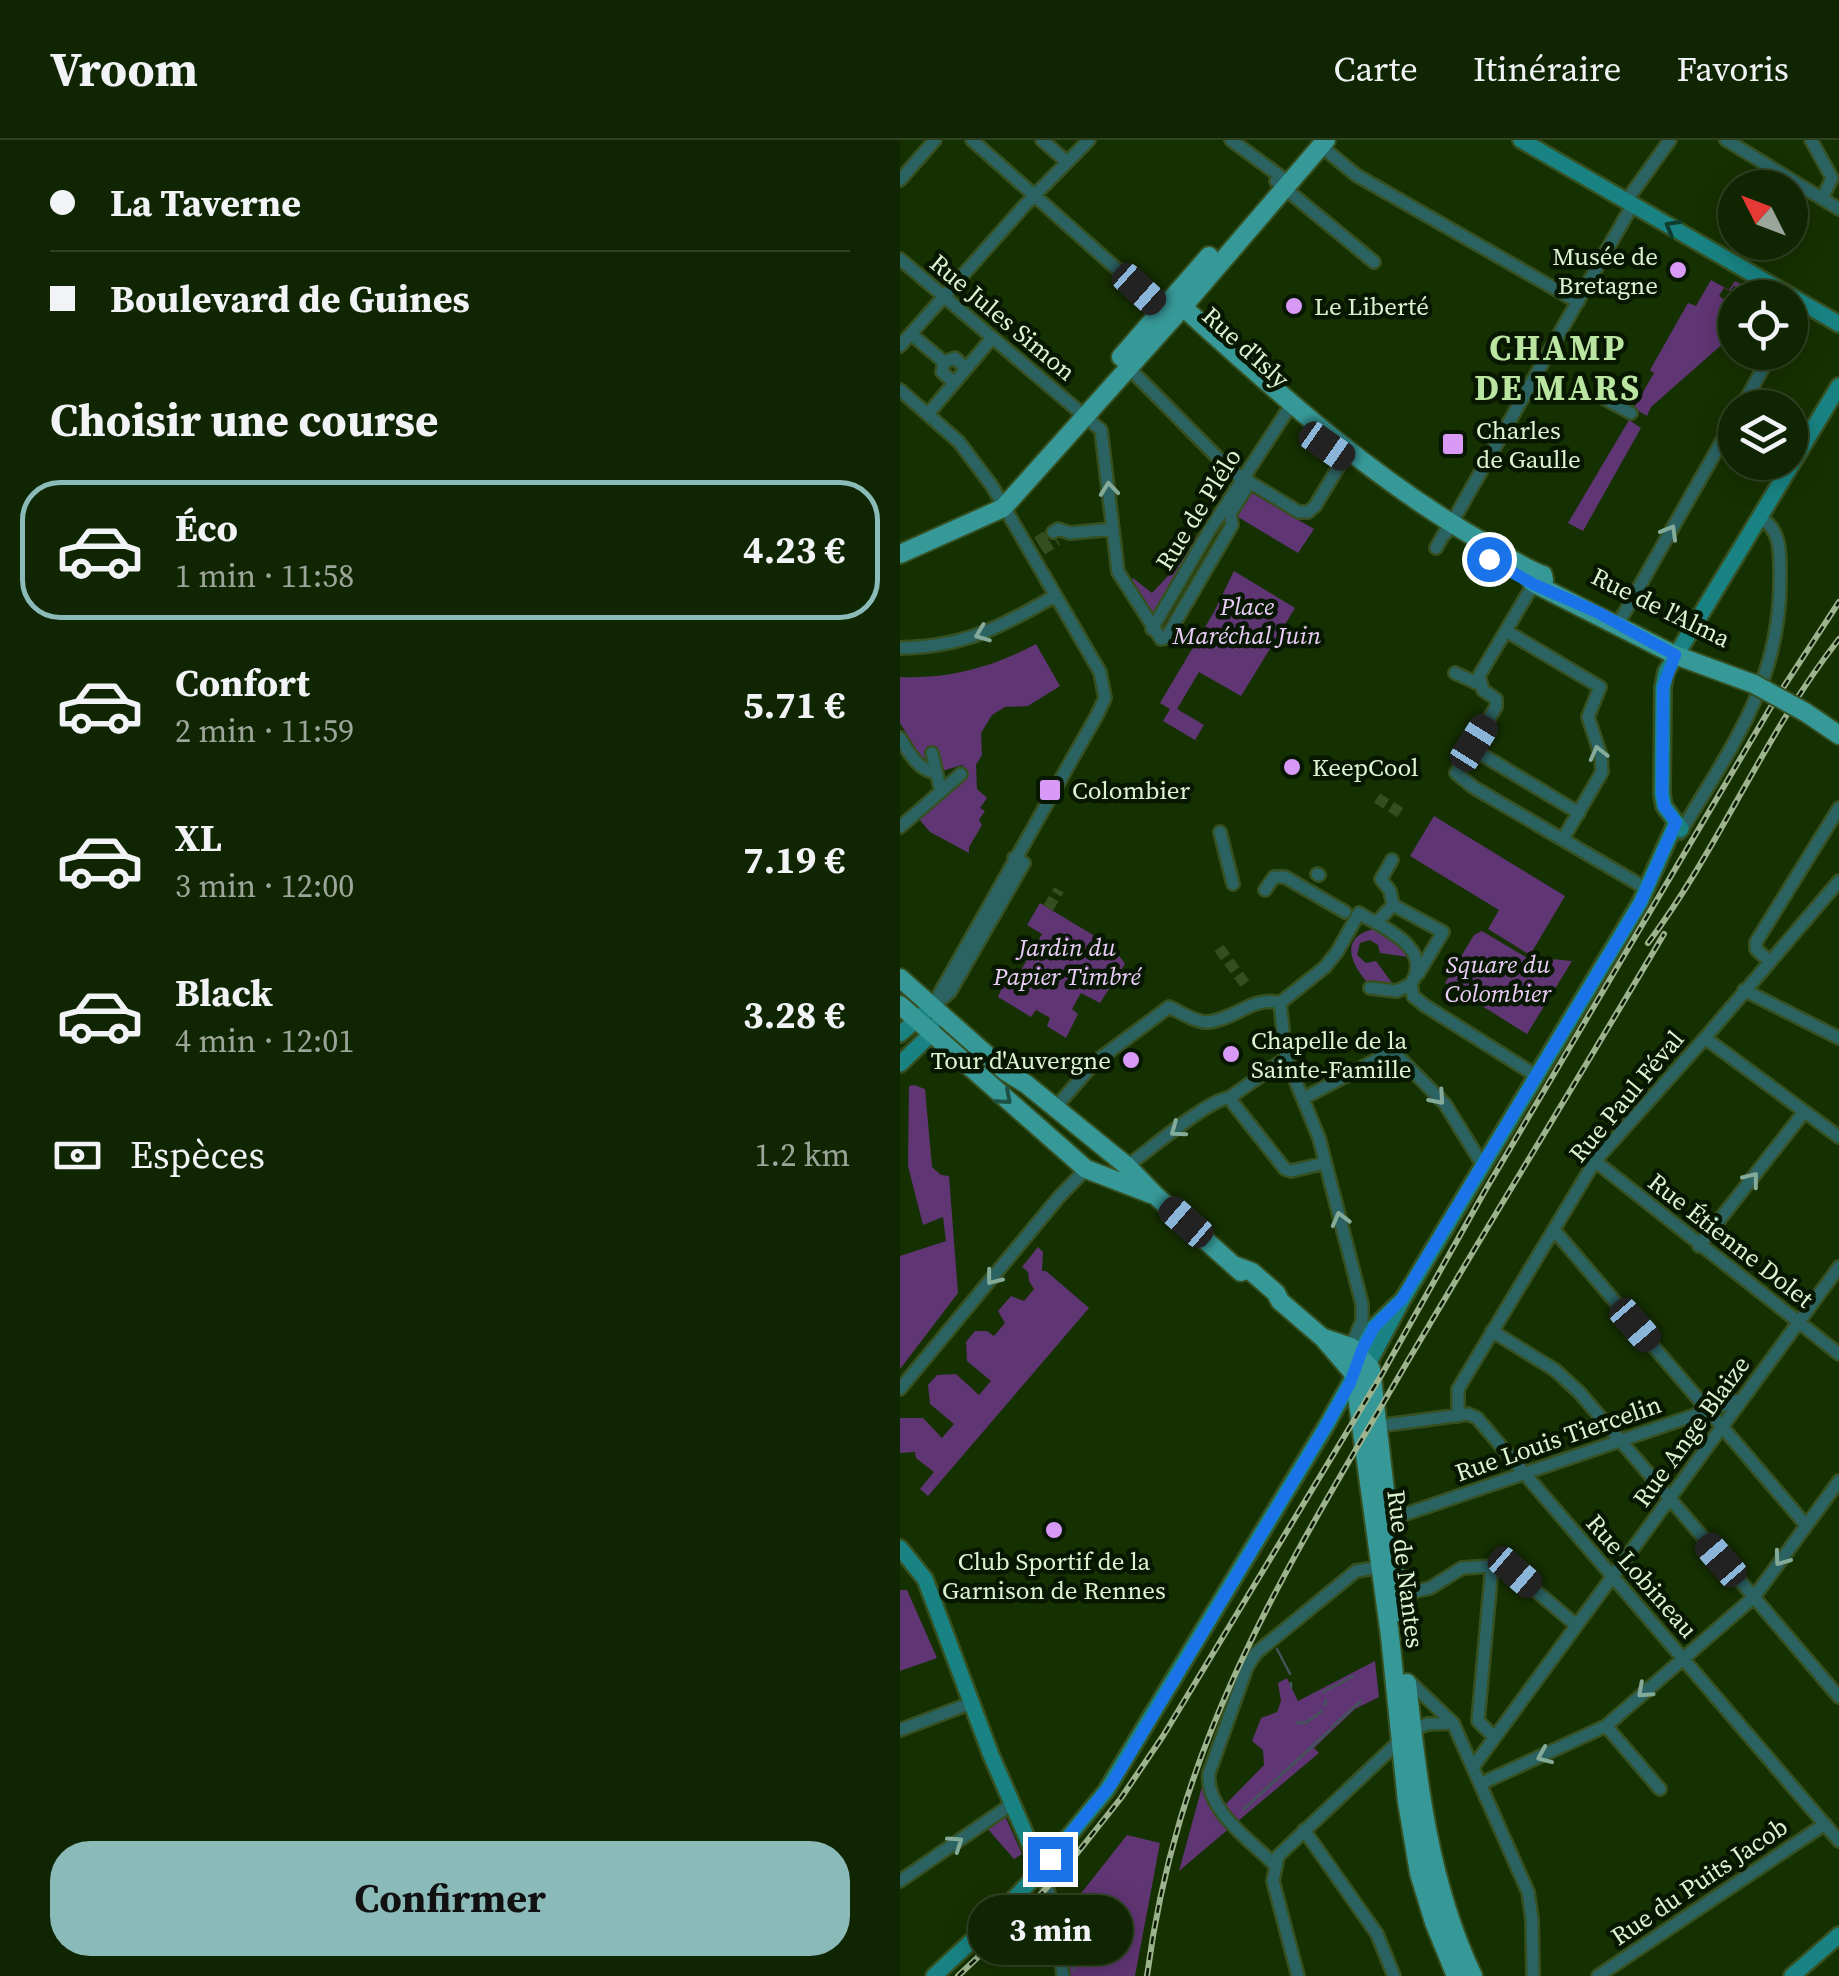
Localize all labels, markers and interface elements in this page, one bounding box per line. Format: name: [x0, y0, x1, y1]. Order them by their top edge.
text: Vroom: [50, 36, 198, 102]
text: Carte: [1334, 45, 1418, 93]
text: Itinéraire: [1473, 45, 1621, 93]
text: Favoris: [1676, 45, 1789, 93]
north arrow: [1718, 170, 1808, 260]
map controls: [1718, 170, 1808, 480]
text: La Taverne: [110, 177, 301, 229]
one-way arrow: [1665, 220, 1683, 239]
place label: Musée de Bretagne: [1552, 239, 1658, 302]
street label: Rue Jules Simon: [923, 246, 1083, 388]
car: [1107, 258, 1171, 320]
marker: Musée de Bretagne: [1667, 259, 1689, 281]
text: Boulevard de Guines: [110, 273, 470, 325]
button: locate: [1718, 280, 1808, 370]
place label: Le Liberté: [1314, 289, 1429, 323]
marker: Le Liberté: [1283, 295, 1305, 317]
street label: Rue d'Isly: [1195, 299, 1297, 395]
district label: CHAMP DE MARS: [1474, 324, 1642, 412]
text: Choisir une course: [50, 389, 438, 451]
button: layers: [1718, 390, 1808, 480]
place label: Charles de Gaulle: [1476, 413, 1581, 476]
car: [1294, 417, 1360, 475]
marker: Charles de Gaulle: [1440, 431, 1466, 457]
street label: Rue de Plélo: [1147, 442, 1249, 576]
one-way arrow: [1099, 481, 1120, 497]
text: Éco: [175, 502, 238, 554]
icon: car: [55, 505, 145, 595]
text: 4.23 €: [743, 524, 845, 576]
one-way arrow: [1657, 525, 1677, 543]
route start: [1467, 537, 1512, 582]
text: 1 min · 11:58: [175, 554, 354, 598]
street label: Rue de l'Alma: [1586, 559, 1736, 655]
park label: Place Maréchal Juin: [1172, 589, 1321, 652]
one-way arrow: [974, 622, 991, 643]
text: Confort: [175, 657, 310, 709]
icon: car: [55, 660, 145, 750]
text: 5.71 €: [743, 679, 845, 731]
text: 2 min · 11:59: [175, 709, 354, 753]
car: [1445, 710, 1503, 776]
one-way arrow: [1589, 744, 1610, 761]
place label: KeepCool: [1312, 750, 1418, 784]
marker: KeepCool: [1281, 756, 1303, 778]
place label: Colombier: [1072, 773, 1191, 807]
marker: Colombier: [1037, 777, 1063, 803]
text: XL: [175, 812, 222, 864]
icon: car: [55, 815, 145, 905]
text: 7.19 €: [743, 834, 845, 886]
text: 3 min · 12:00: [175, 864, 354, 908]
park label: Jardin du Papier Timbré: [992, 930, 1142, 993]
park label: Square du Colombier: [1445, 947, 1552, 1010]
text: Black: [175, 967, 273, 1019]
icon: car: [55, 970, 145, 1060]
text: 3.28 €: [743, 989, 845, 1041]
text: 4 min · 12:01: [175, 1019, 354, 1063]
place label: Chapelle de la Sainte-Famille: [1251, 1023, 1412, 1086]
street label: Rue Paul Féval: [1561, 1023, 1691, 1169]
place label: Tour d'Auvergne: [931, 1043, 1111, 1077]
marker: Chapelle de la Sainte-Famille: [1220, 1043, 1242, 1065]
marker: Tour d'Auvergne: [1120, 1049, 1142, 1071]
one-way arrow: [993, 1086, 1012, 1104]
one-way arrow: [1427, 1087, 1445, 1105]
one-way arrow: [1170, 1118, 1188, 1135]
icon: cash: [50, 1128, 105, 1183]
text: Espèces: [130, 1129, 265, 1181]
text: 1.2 km: [755, 1133, 850, 1177]
street label: Rue Étienne Dolet: [1641, 1165, 1821, 1316]
one-way arrow: [1740, 1172, 1758, 1190]
car: [1154, 1191, 1218, 1253]
one-way arrow: [1330, 1211, 1351, 1229]
one-way arrow: [988, 1267, 1005, 1285]
car: [1604, 1293, 1666, 1357]
street label: Rue Ange Blaize: [1625, 1349, 1757, 1513]
street label: Rue Louis Tiercelin: [1450, 1387, 1666, 1489]
street label: Rue de Nantes: [1379, 1488, 1433, 1650]
street label: Rue Lobineau: [1579, 1507, 1705, 1645]
marker: Club Sportif de la Garnison de Rennes: [1043, 1519, 1065, 1541]
car: [1690, 1528, 1752, 1592]
car: [1483, 1541, 1547, 1603]
place label: Club Sportif de la Garnison de Rennes: [942, 1544, 1166, 1607]
one-way arrow: [1776, 1548, 1793, 1566]
one-way arrow: [1637, 1680, 1656, 1698]
one-way arrow: [1536, 1744, 1554, 1764]
street label: Rue du Puits Jacob: [1604, 1809, 1794, 1953]
one-way arrow: [944, 1837, 963, 1855]
route end: [1028, 1837, 1073, 1882]
button: Confirmer: [50, 1841, 850, 1956]
callout: 3 min: [968, 1894, 1132, 1964]
text: 3 min: [1009, 1908, 1092, 1952]

